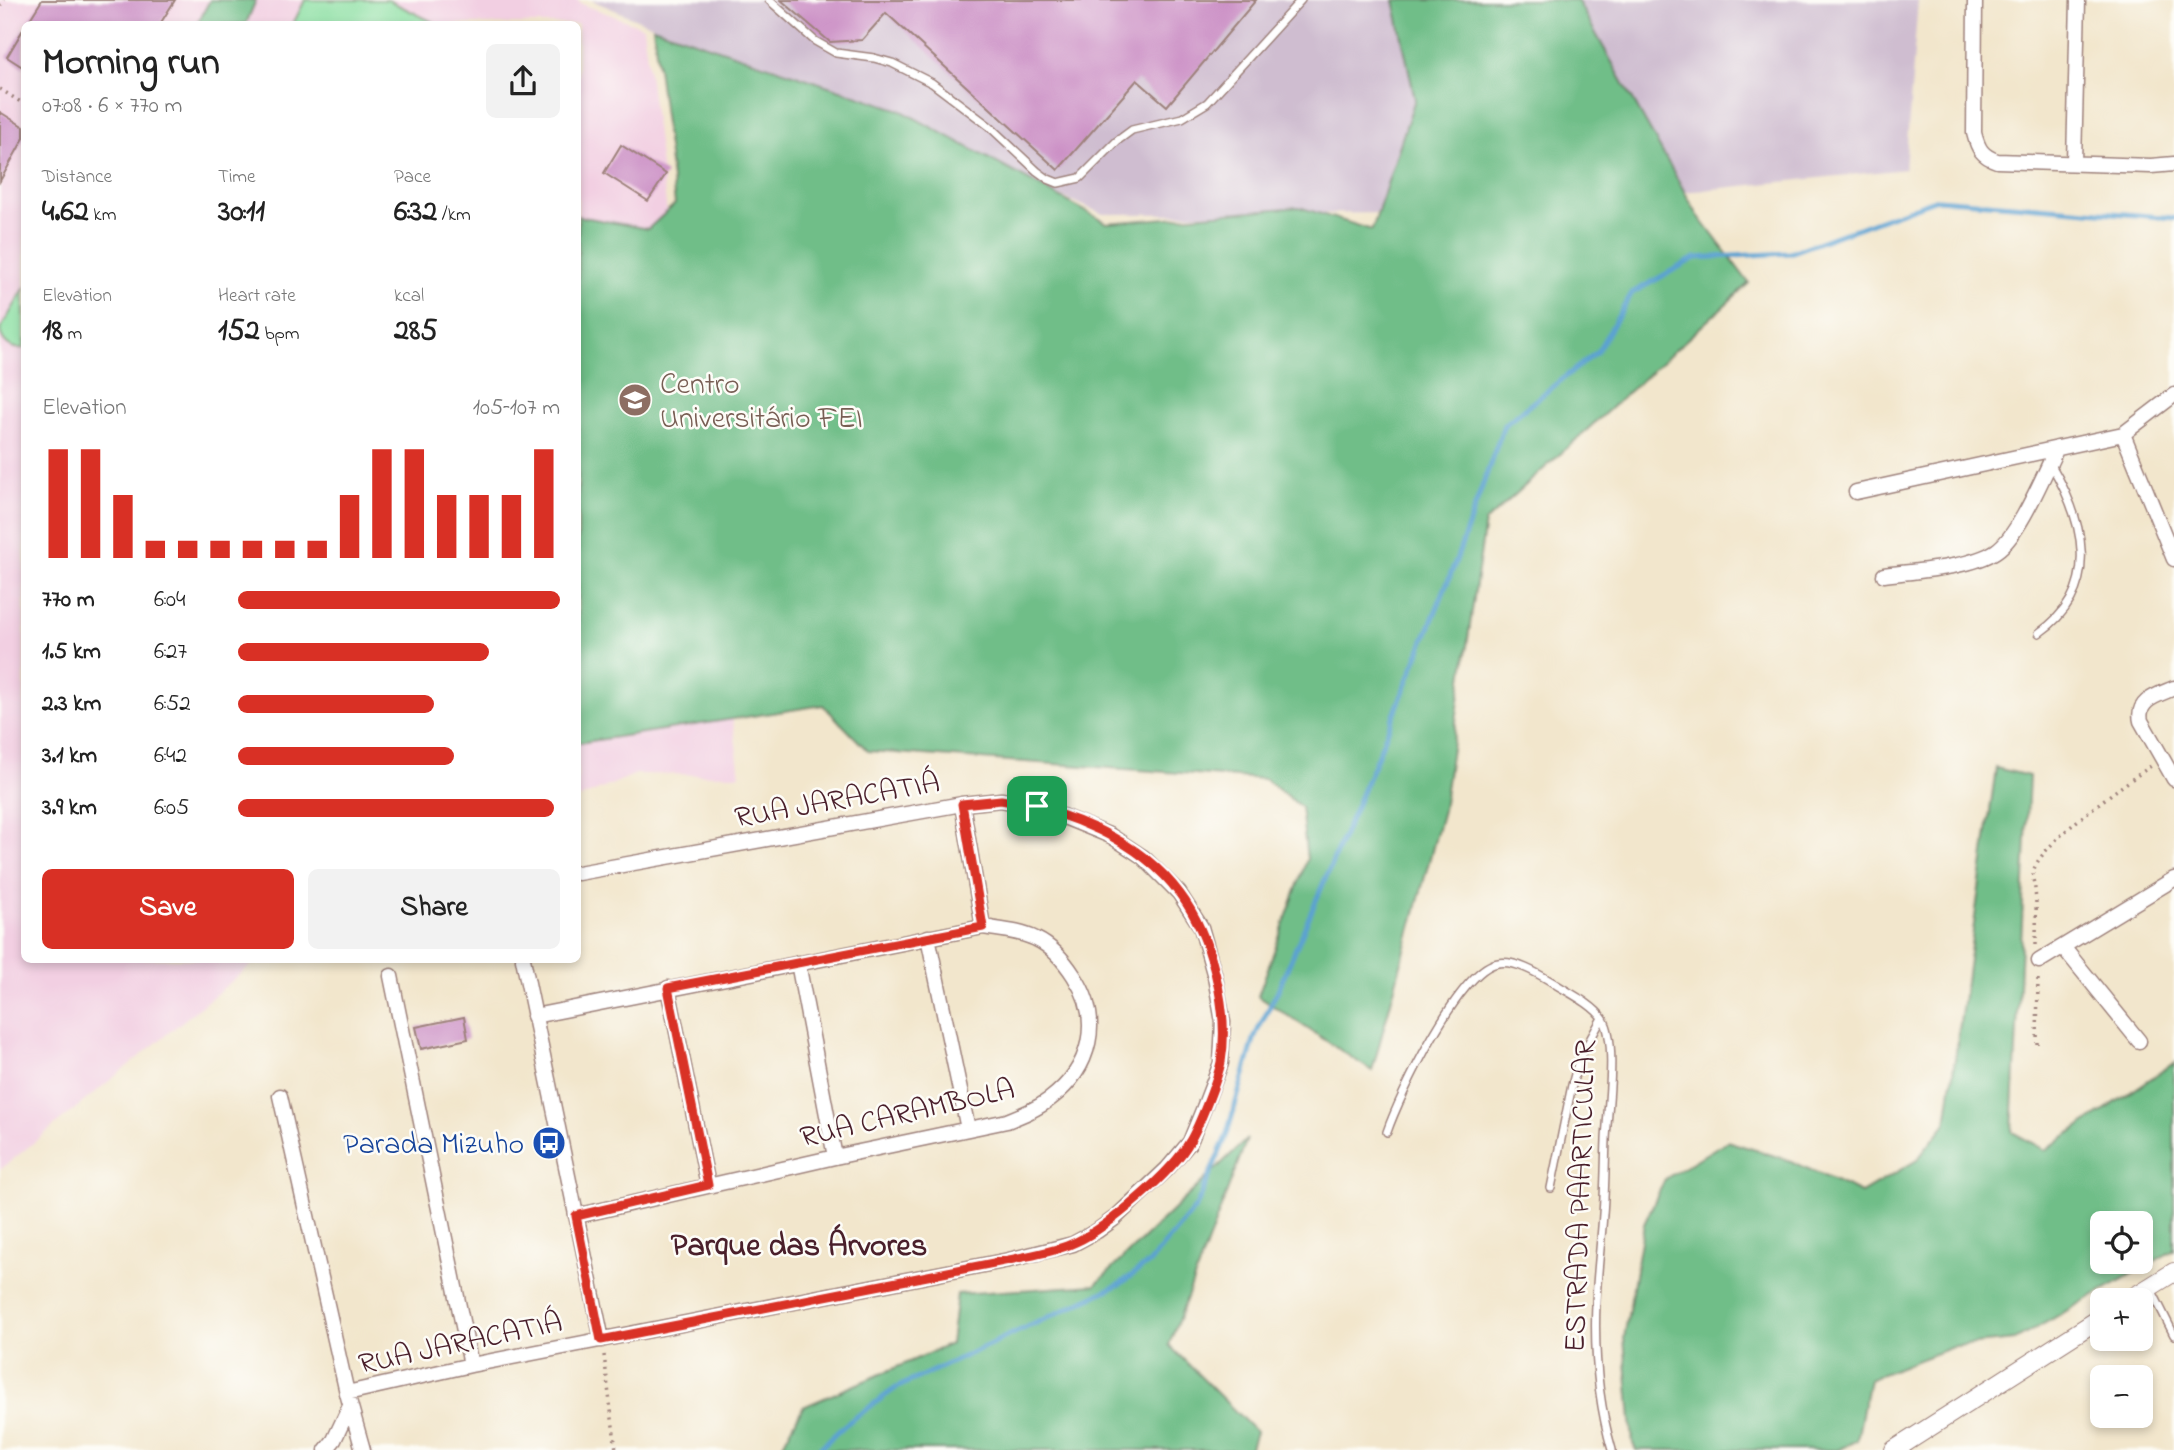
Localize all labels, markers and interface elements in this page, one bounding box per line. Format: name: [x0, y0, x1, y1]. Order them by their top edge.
text: Morning run: [42, 36, 220, 92]
button: share: [486, 44, 560, 118]
text: 07:08 · 6 × 770 m: [42, 90, 182, 123]
text: Distance: [42, 164, 112, 191]
text: Time: [218, 164, 256, 191]
text: Pace: [394, 164, 431, 191]
text: 4.62: [42, 191, 89, 235]
text: 30:11: [218, 191, 265, 235]
text: 6:32: [394, 191, 437, 235]
text: km: [89, 202, 116, 229]
text: /km: [437, 202, 471, 229]
text: Elevation: [42, 283, 112, 310]
text: Heart rate: [218, 283, 296, 310]
text: kcal: [394, 283, 424, 310]
text: 18: [42, 310, 63, 354]
text: 152: [218, 310, 260, 354]
text: 285: [394, 310, 437, 354]
text: m: [63, 321, 82, 348]
text: bpm: [260, 321, 300, 348]
place label: Centro Universitário FEI: [660, 364, 863, 442]
school or university icon: Centro Universitário FEI: [616, 381, 654, 419]
text: Elevation: [42, 392, 127, 425]
text: 105–107 m: [473, 392, 560, 425]
text: 770 m: [42, 584, 95, 617]
text: 6:04: [154, 584, 186, 617]
text: 1.5 km: [42, 636, 101, 669]
text: 6:27: [154, 636, 187, 669]
text: 2.3 km: [42, 688, 101, 721]
text: 6:52: [154, 688, 191, 721]
text: 3.1 km: [42, 740, 97, 773]
text: 6:42: [154, 740, 187, 773]
street label: RUA JARACATIÁ: [732, 762, 943, 842]
pin: [1007, 776, 1067, 836]
icon: arrive: [1018, 787, 1056, 825]
text: 3.9 km: [42, 792, 97, 825]
text: 6:05: [154, 792, 189, 825]
button: Save: [42, 869, 294, 949]
button: Share: [308, 869, 560, 949]
street label: ESTRADA PAARTICULAR: [1555, 1039, 1609, 1353]
street label: RUA CARAMBOLA: [796, 1069, 1019, 1161]
place label: Parada Mizuho: [343, 1124, 524, 1168]
bus stop icon: Parada Mizuho: [530, 1124, 568, 1162]
map controls: [2090, 1211, 2153, 1428]
button: locate: [2090, 1211, 2153, 1274]
district label: Parque das Árvores: [671, 1223, 927, 1271]
button: +: [2090, 1288, 2153, 1351]
street label: RUA JARACATIÁ: [355, 1302, 567, 1388]
button: −: [2090, 1365, 2153, 1428]

